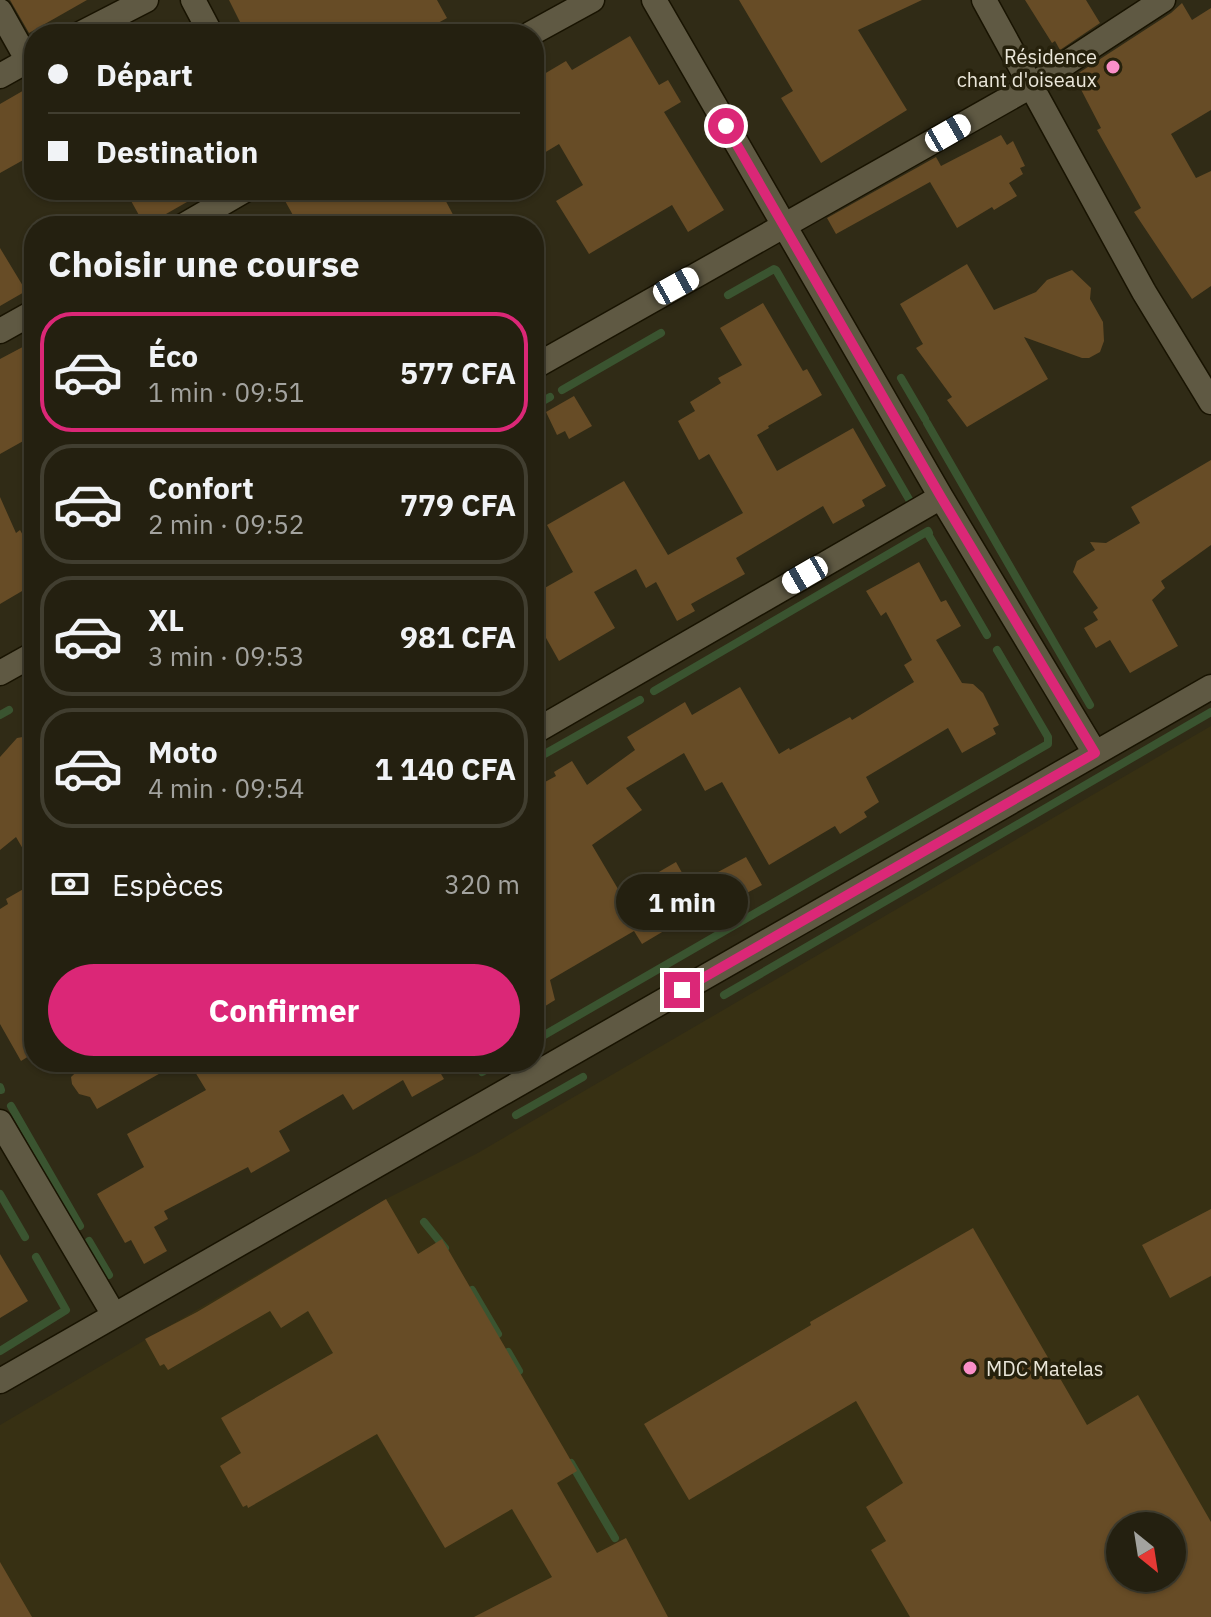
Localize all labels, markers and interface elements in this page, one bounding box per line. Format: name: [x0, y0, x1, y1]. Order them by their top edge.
place label: Résidence chant d'oiseaux: [957, 43, 1097, 93]
text: Départ: [96, 55, 193, 94]
marker: Résidence chant d'oiseaux: [1104, 58, 1122, 76]
route start: [708, 108, 744, 144]
car: [921, 111, 975, 155]
text: Destination: [96, 132, 258, 171]
text: Choisir une course: [48, 240, 360, 287]
car: [649, 264, 703, 308]
icon: car: [52, 336, 124, 408]
text: Éco: [148, 336, 198, 375]
text: 577 CFA: [400, 353, 516, 392]
text: 1 min · 09:51: [148, 375, 304, 409]
icon: car: [52, 468, 124, 540]
text: Confort: [148, 468, 254, 507]
text: 779 CFA: [400, 485, 516, 524]
text: 2 min · 09:52: [148, 507, 304, 541]
car: [778, 553, 832, 597]
icon: car: [52, 600, 124, 672]
text: XL: [148, 600, 184, 639]
text: 981 CFA: [400, 617, 516, 656]
text: 3 min · 09:53: [148, 639, 304, 673]
icon: car: [52, 732, 124, 804]
text: Moto: [148, 732, 218, 771]
text: 1 140 CFA: [375, 749, 516, 788]
text: 4 min · 09:54: [148, 771, 304, 805]
icon: cash: [48, 862, 92, 906]
text: Espèces: [112, 865, 224, 904]
text: 320 m: [444, 867, 520, 901]
callout: 1 min: [616, 874, 748, 930]
text: 1 min: [648, 885, 716, 919]
button: Confirmer: [48, 964, 520, 1056]
route end: [664, 972, 700, 1008]
place label: MDC Matelas: [986, 1355, 1104, 1382]
marker: MDC Matelas: [961, 1359, 979, 1377]
north arrow: [1106, 1512, 1186, 1592]
map controls: [1106, 1512, 1186, 1592]

